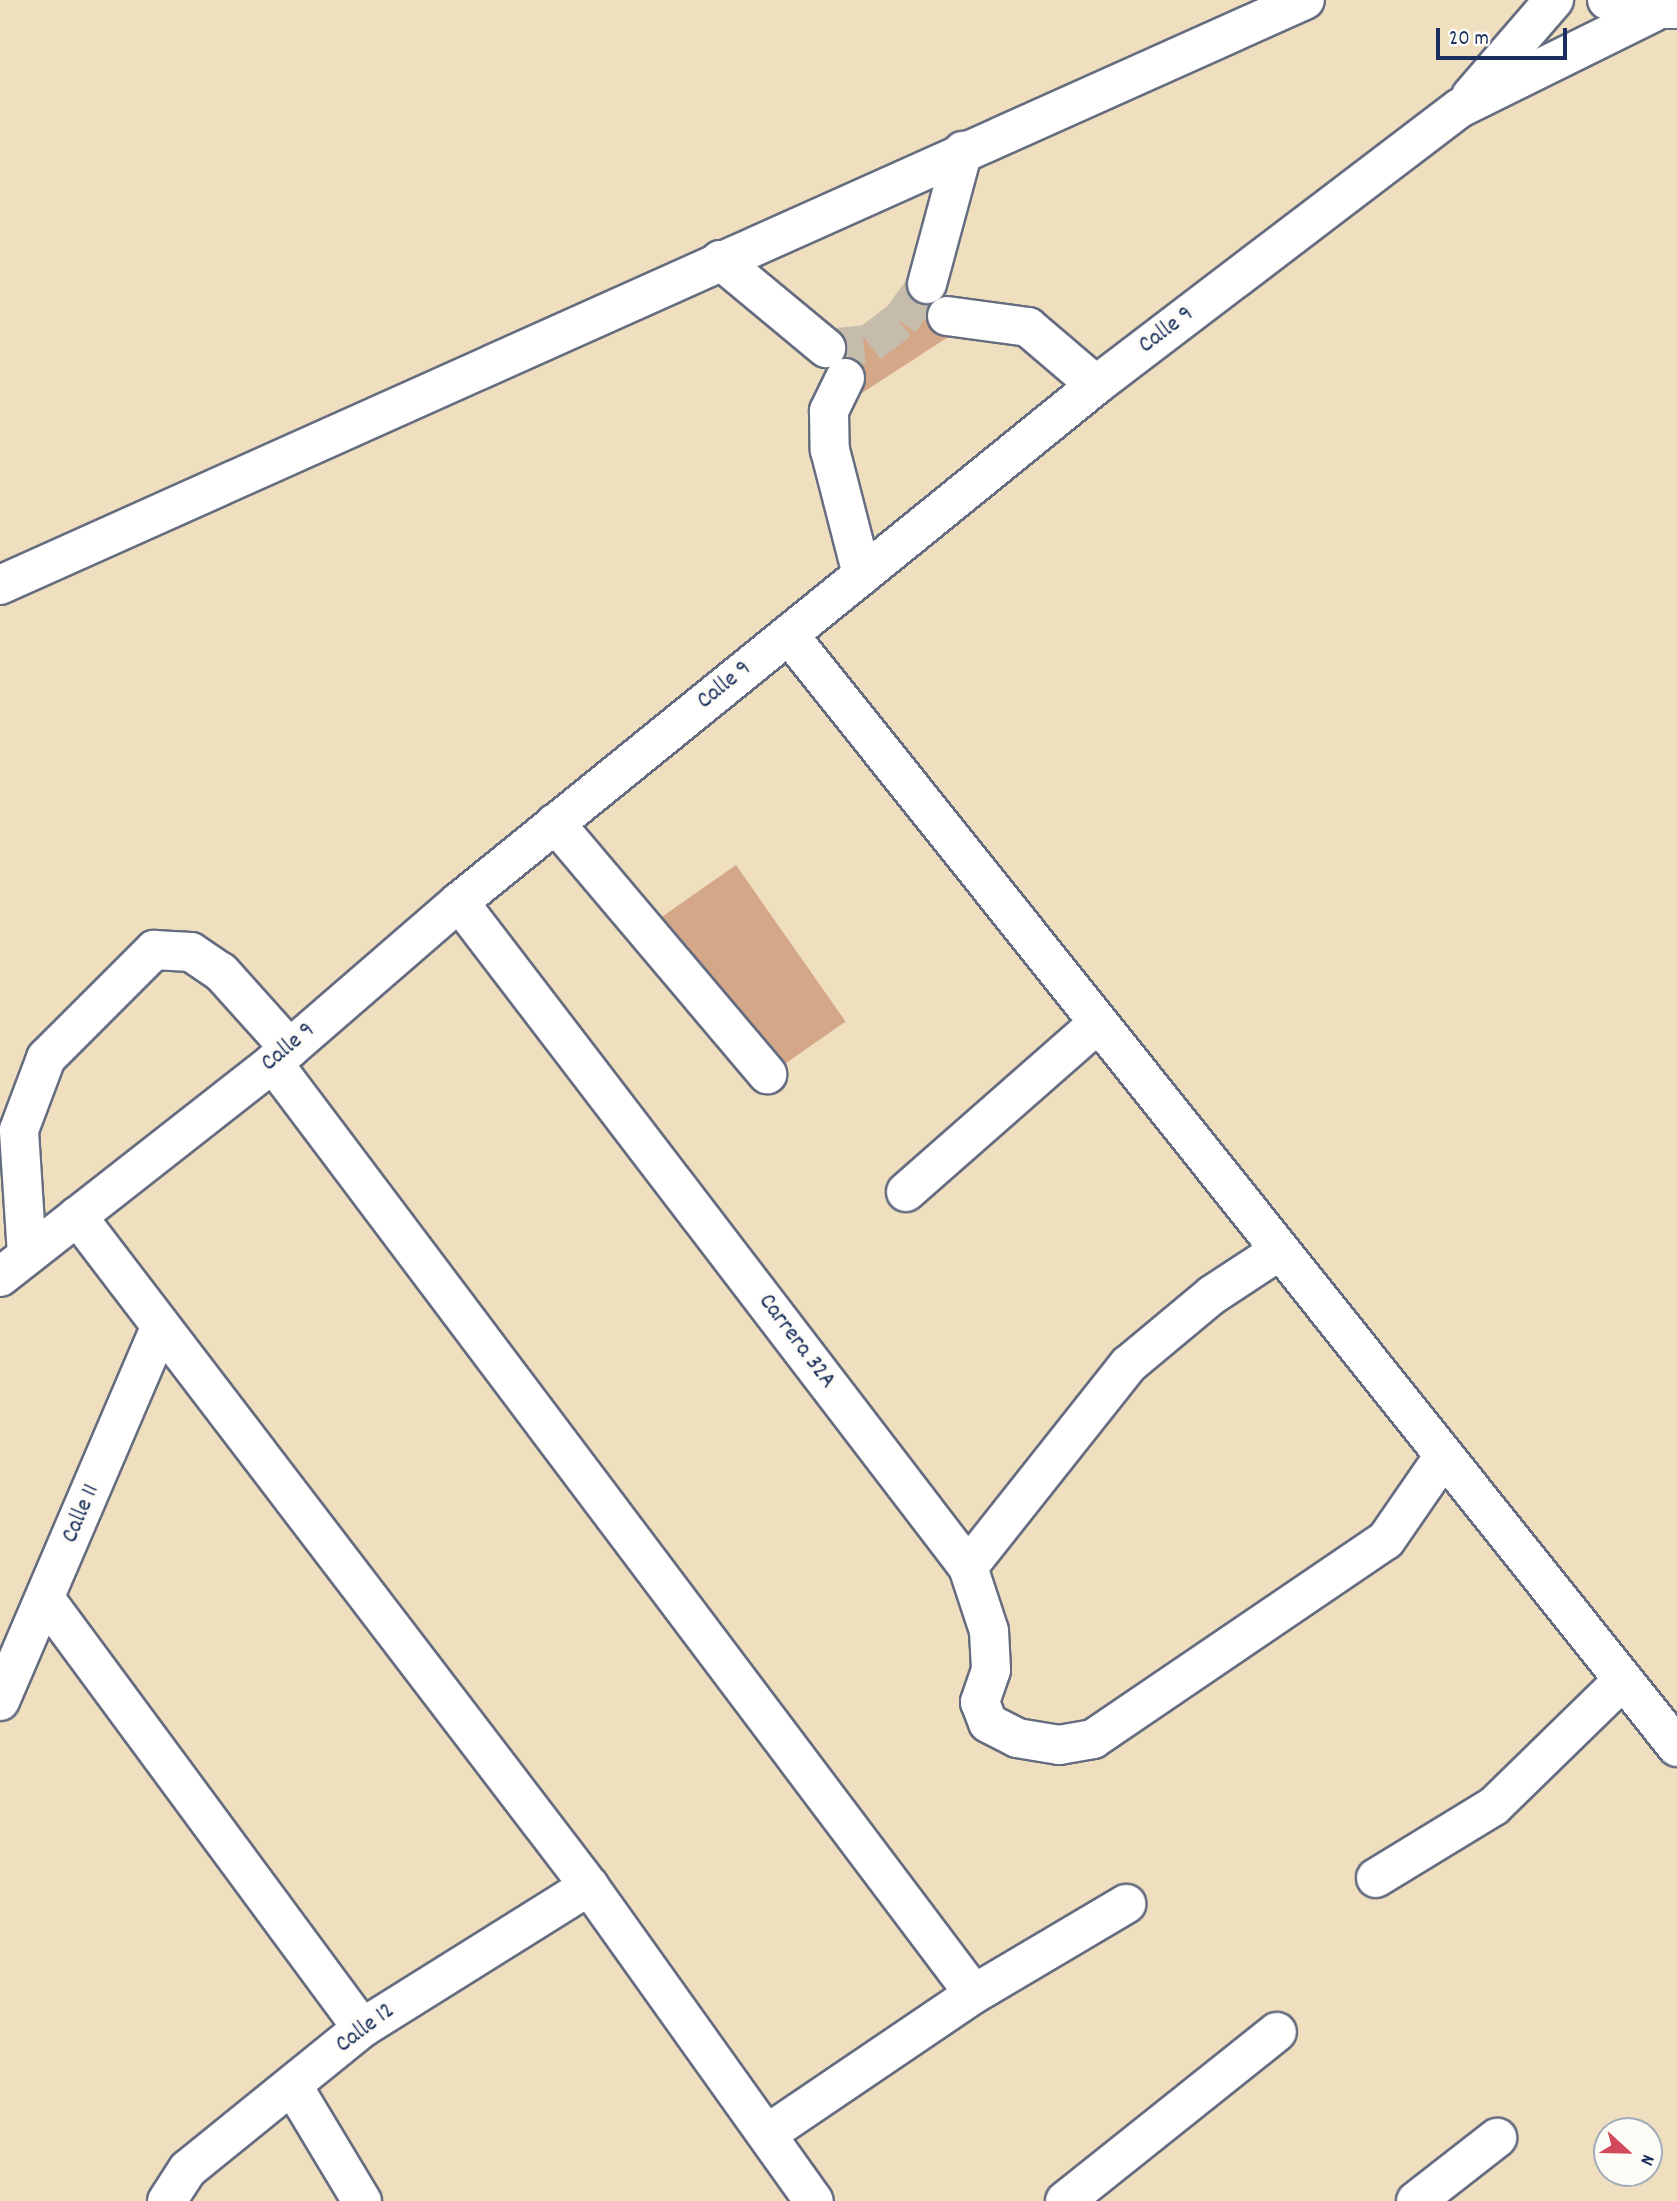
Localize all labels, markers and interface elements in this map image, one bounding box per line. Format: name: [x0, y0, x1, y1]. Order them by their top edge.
scale bar: [1439, 14, 1570, 58]
text: 20 m: [1449, 25, 1489, 55]
street label: Calle 9: [1134, 301, 1200, 361]
street label: Calle 9: [692, 655, 758, 717]
street label: Calle 9: [256, 1017, 322, 1079]
street label: Carrera 32A: [751, 1289, 841, 1395]
street label: Calle 11: [57, 1480, 107, 1548]
street label: Calle 12: [331, 1998, 401, 2060]
north arrow: [1593, 2117, 1663, 2187]
text: N: [1632, 2150, 1660, 2169]

